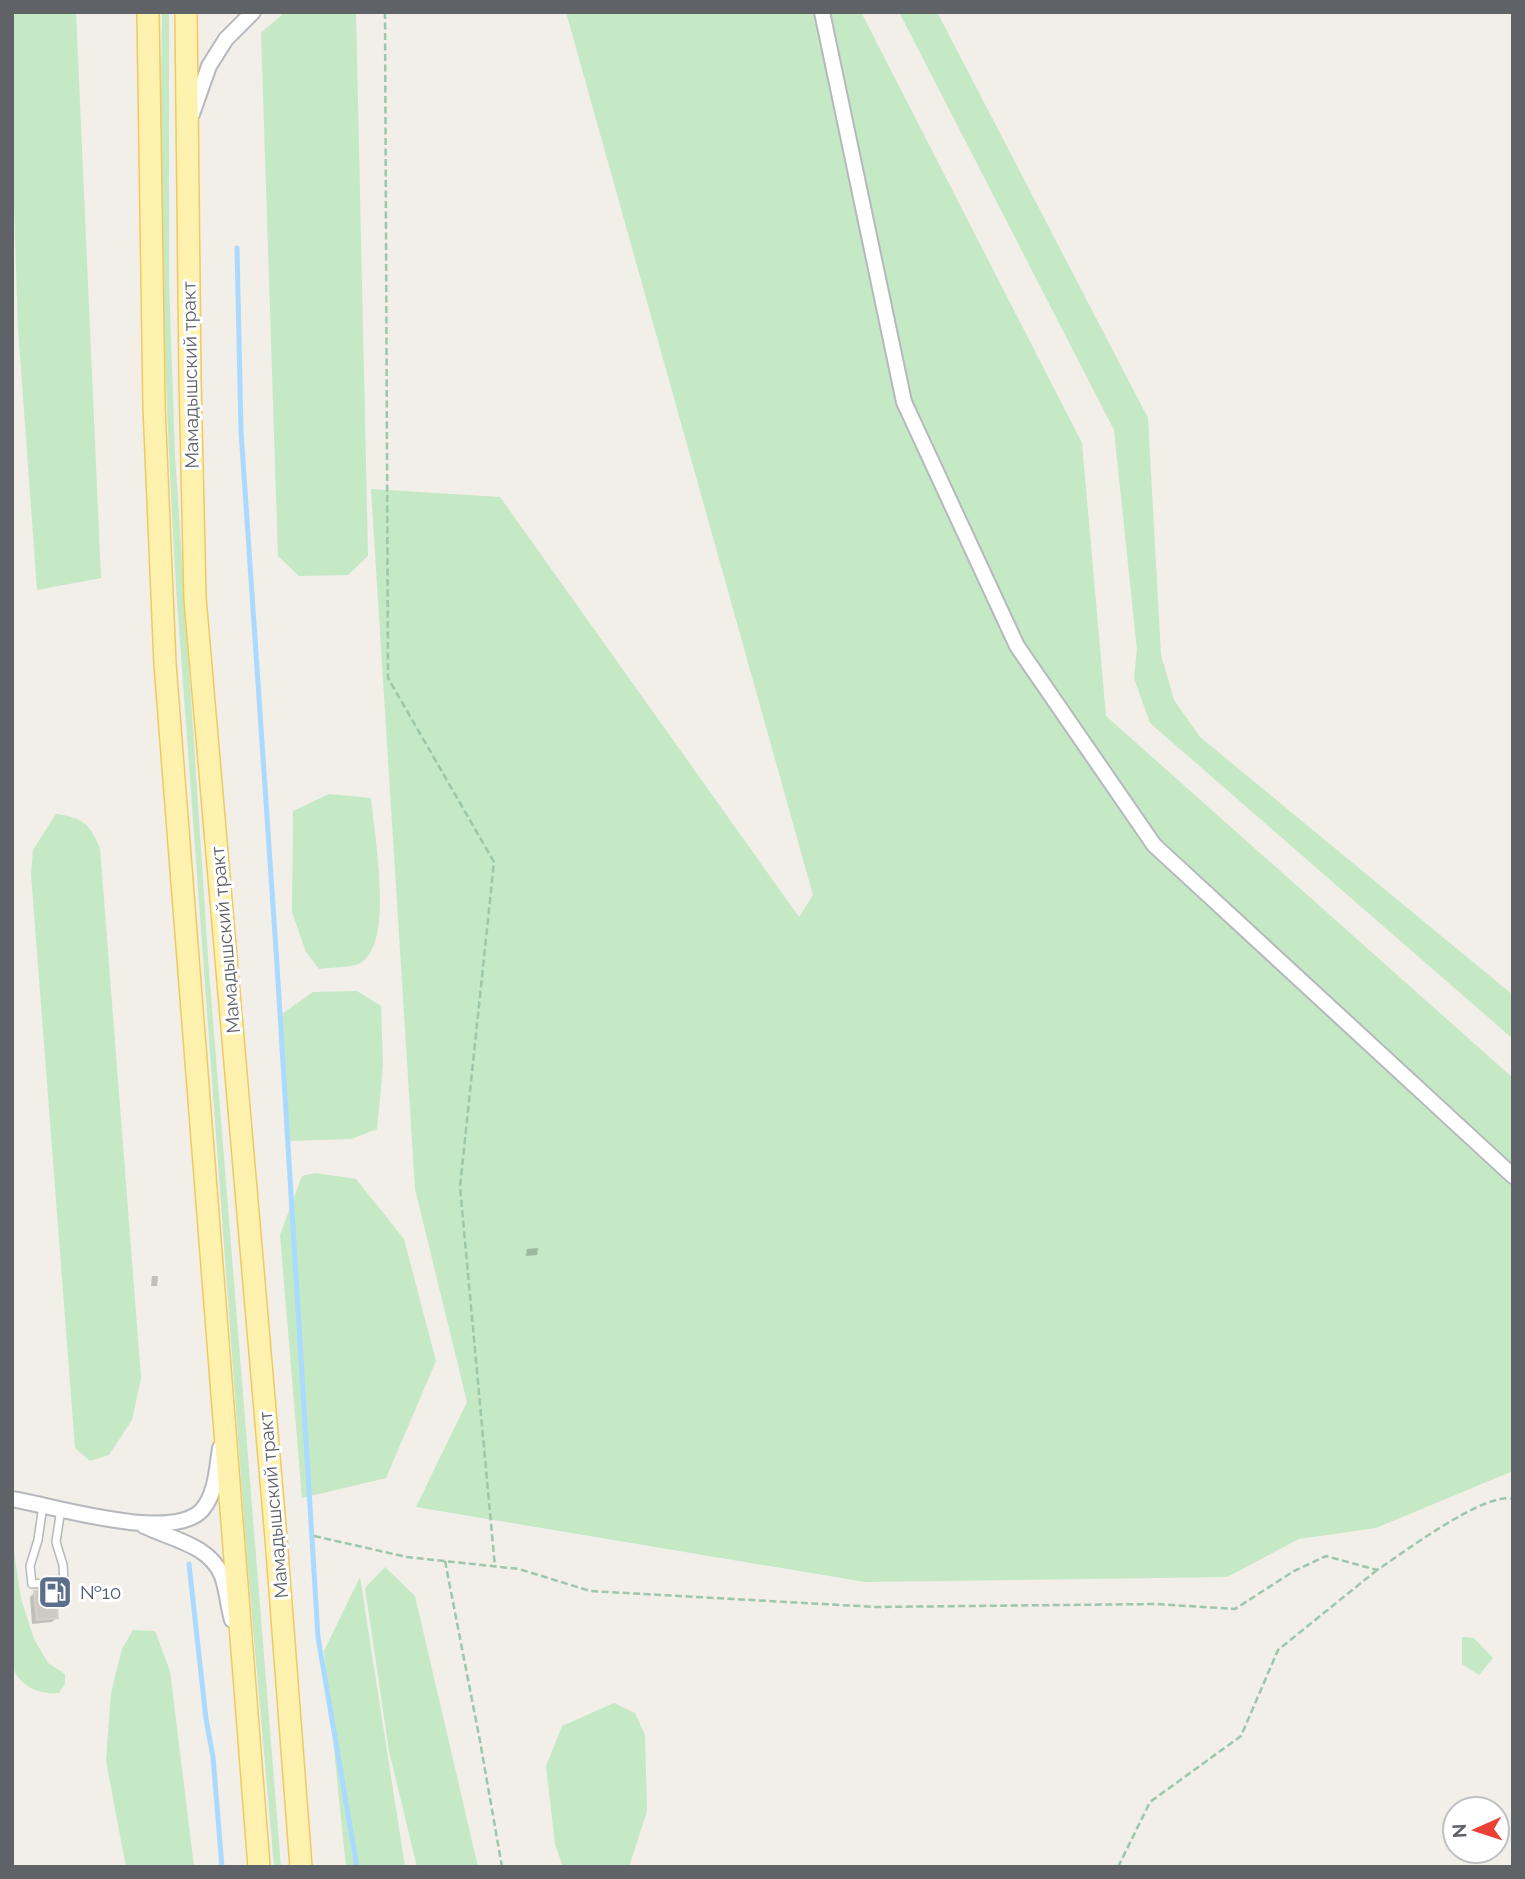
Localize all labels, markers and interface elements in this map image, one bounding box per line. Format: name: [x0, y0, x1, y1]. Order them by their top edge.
street label: Мамадышский тракт: [177, 281, 203, 469]
street label: Мамадышский тракт: [206, 846, 244, 1034]
street label: Мамадышский тракт: [254, 1411, 292, 1599]
fuel station icon: №10: [36, 1573, 74, 1611]
place label: №10: [80, 1581, 121, 1603]
north arrow: [1441, 1795, 1511, 1865]
text: N: [1448, 1823, 1470, 1839]

